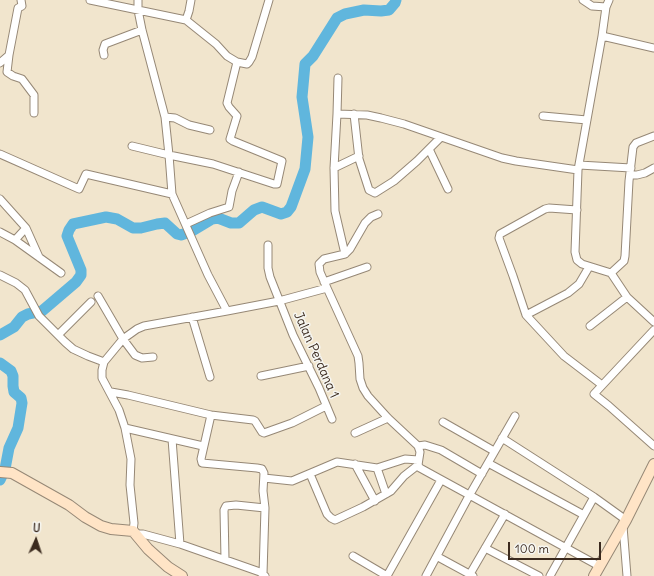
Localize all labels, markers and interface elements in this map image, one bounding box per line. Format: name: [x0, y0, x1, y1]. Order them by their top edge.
street label: Jalan Perdana 1: [290, 309, 342, 401]
north arrow: [16, 520, 56, 560]
text: U: [33, 521, 41, 535]
scale bar: [510, 534, 603, 560]
text: 100 m: [515, 541, 549, 556]

